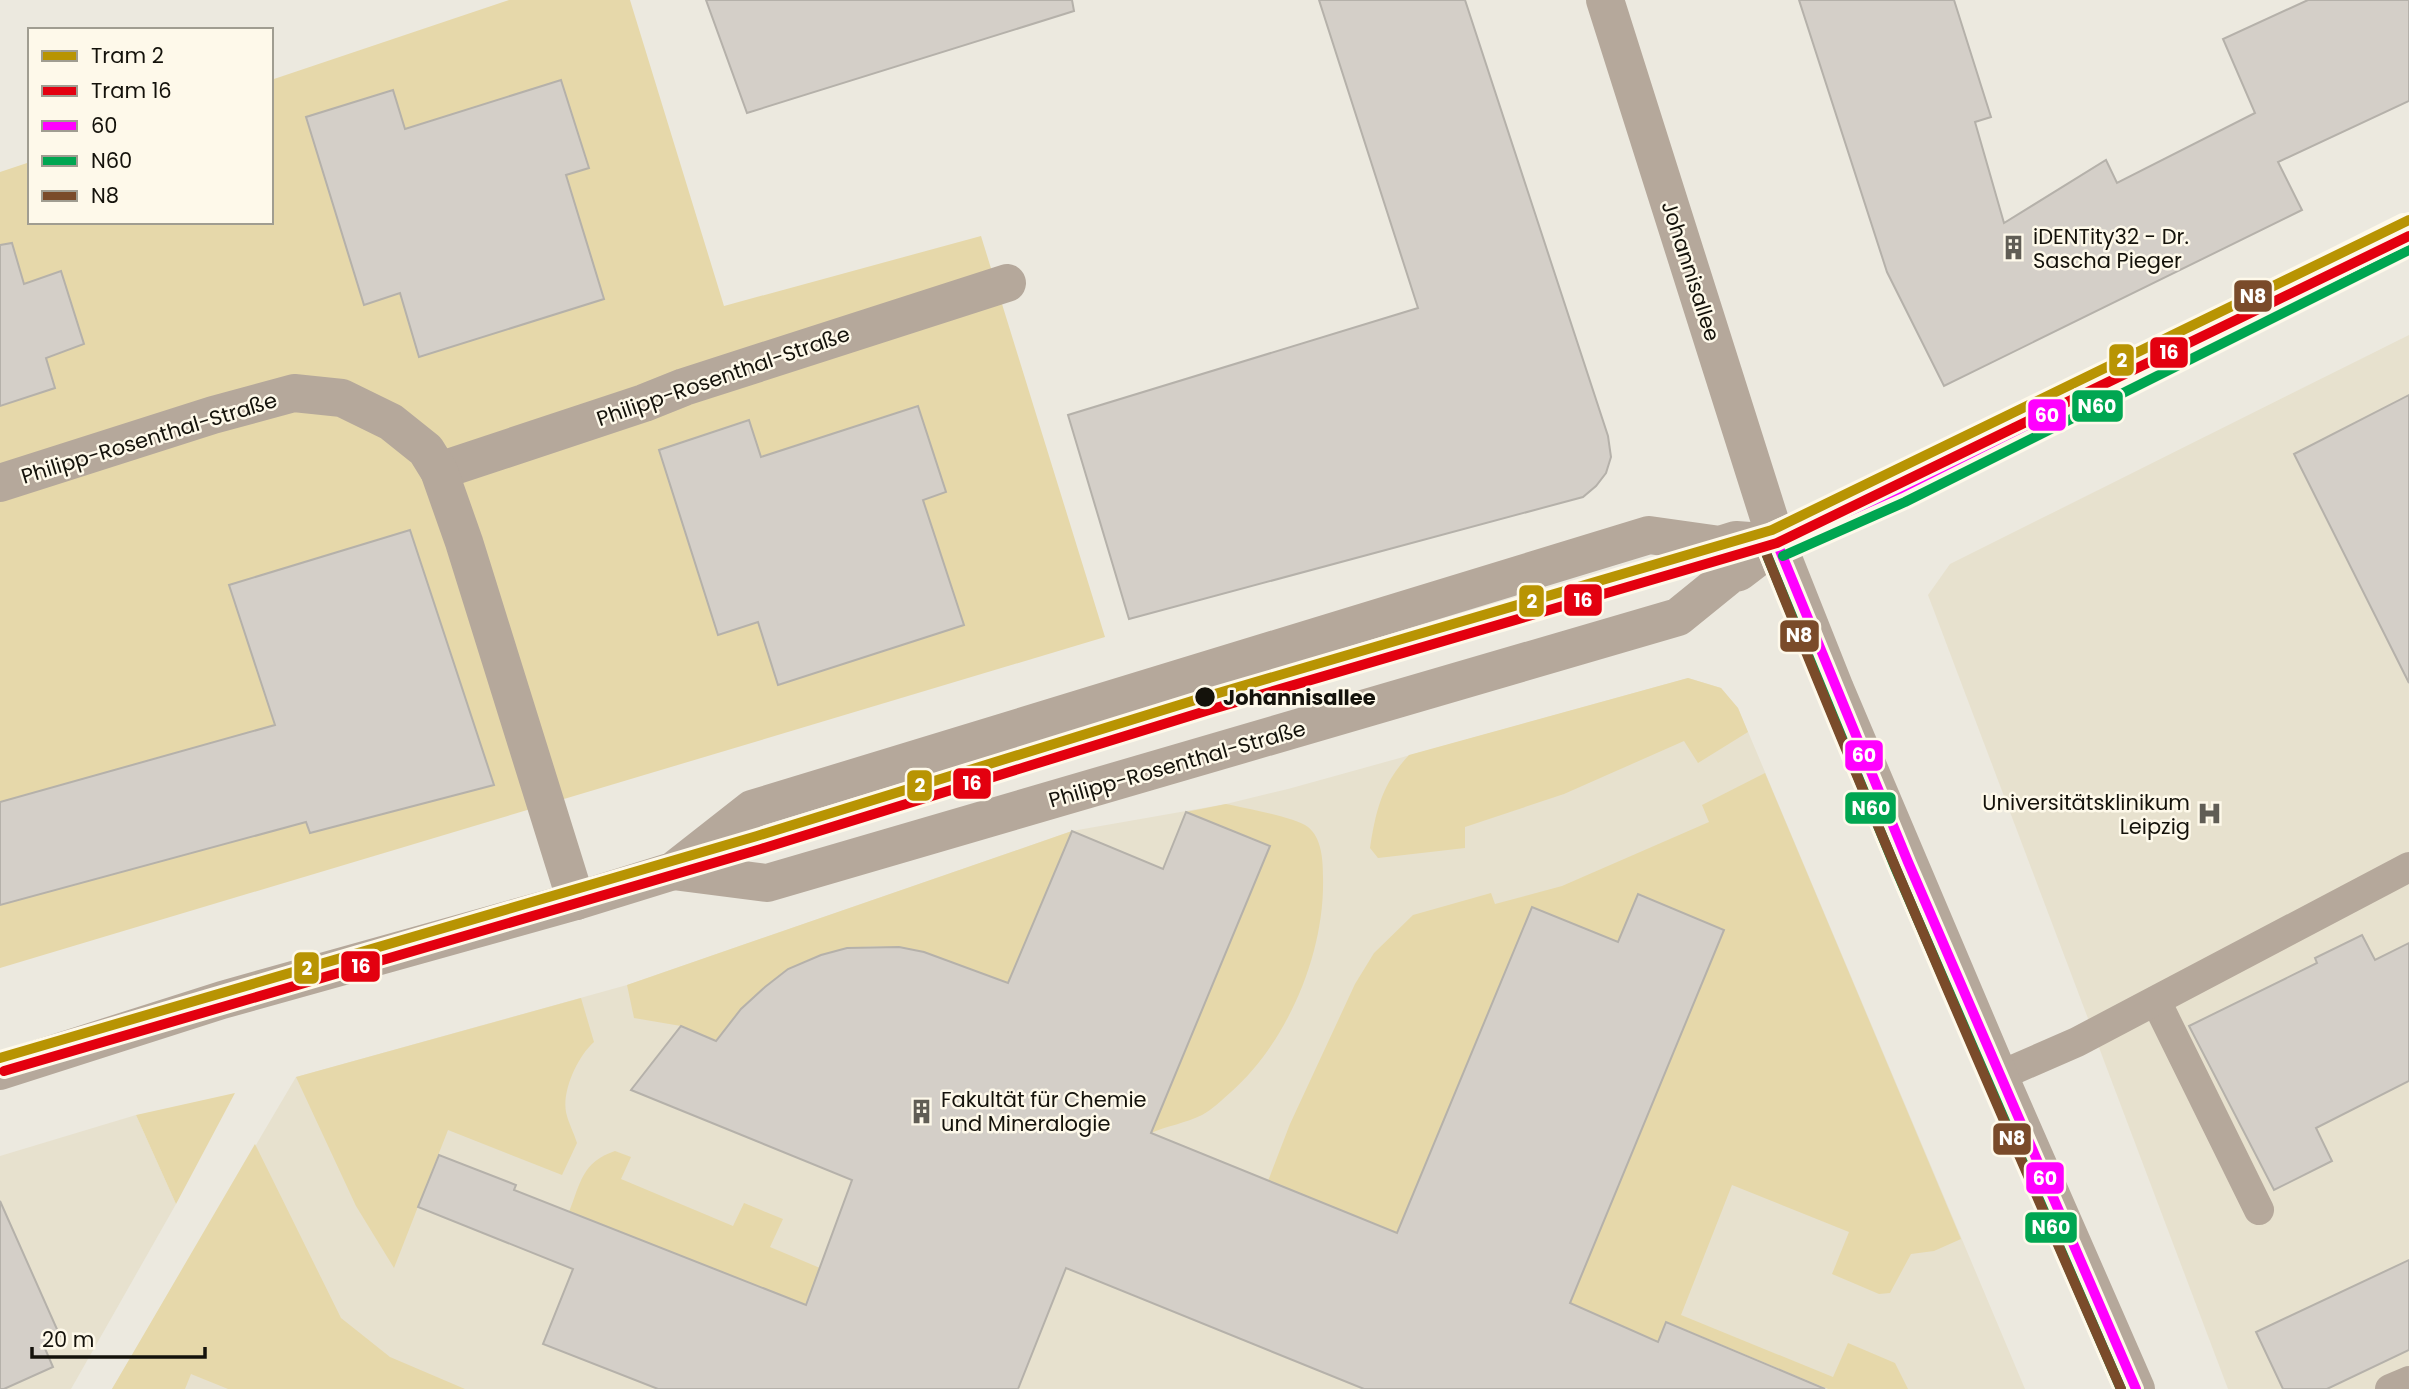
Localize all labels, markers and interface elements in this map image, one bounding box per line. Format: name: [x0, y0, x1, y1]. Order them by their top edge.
legend: [28, 28, 273, 224]
text: Tram 2: [91, 41, 164, 70]
text: Tram 16: [91, 76, 172, 105]
text: 60: [91, 111, 118, 140]
text: N60: [91, 146, 132, 175]
text: N8: [91, 181, 119, 210]
street label: Johannisallee: [1655, 197, 1727, 345]
place label: iDENTity32 - Dr. Sascha Pieger: [2033, 222, 2189, 275]
building icon: iDENTity32 - Dr. Sascha Pieger: [1999, 234, 2027, 262]
line badge: N8: [2233, 279, 2273, 313]
text: N8: [2240, 283, 2266, 310]
street label: Philipp-Rosenthal-Straße: [593, 319, 853, 433]
line badge: 16: [2149, 336, 2189, 369]
text: 16: [2159, 339, 2179, 366]
line badge: 2: [2108, 343, 2135, 377]
text: 2: [2117, 347, 2128, 374]
street label: Philipp-Rosenthal-Straße: [18, 385, 280, 491]
line badge: N60: [2071, 389, 2124, 423]
text: N60: [2078, 393, 2116, 420]
line badge: 60: [2027, 398, 2067, 432]
text: 60: [2035, 402, 2059, 429]
line badge: 16: [1563, 583, 1603, 617]
line badge: 2: [1518, 584, 1545, 618]
text: 16: [1573, 587, 1593, 614]
text: 2: [1527, 588, 1538, 615]
line badge: N8: [1779, 619, 1820, 653]
text: N8: [1786, 622, 1812, 649]
place label: Johannisallee: [1223, 683, 1376, 712]
marker: Johannisallee: [1193, 685, 1217, 709]
street label: Philipp-Rosenthal-Straße: [1045, 713, 1309, 815]
line badge: 60: [1844, 739, 1884, 772]
text: 60: [1852, 742, 1876, 769]
line badge: 16: [952, 767, 992, 800]
line badge: 2: [906, 769, 933, 802]
text: 16: [962, 770, 982, 797]
text: 2: [915, 772, 926, 799]
place label: Universitätsklinikum Leipzig: [1982, 788, 2190, 841]
line badge: N60: [1844, 791, 1897, 825]
text: N60: [1852, 795, 1890, 822]
hospital icon: Universitätsklinikum Leipzig: [2196, 800, 2224, 828]
line badge: 16: [340, 950, 381, 983]
line badge: 2: [293, 951, 320, 985]
text: 16: [351, 953, 371, 980]
text: 2: [302, 955, 313, 982]
place label: Fakultät für Chemie und Mineralogie: [941, 1085, 1147, 1138]
building icon: Fakultät für Chemie und Mineralogie: [907, 1097, 935, 1125]
line badge: N8: [1992, 1122, 2032, 1156]
text: N8: [1999, 1125, 2025, 1152]
line badge: 60: [2025, 1161, 2065, 1195]
text: 60: [2033, 1165, 2057, 1192]
line badge: N60: [2024, 1211, 2078, 1244]
text: N60: [2032, 1214, 2070, 1241]
scale bar: [32, 1316, 205, 1360]
text: 20 m: [42, 1325, 95, 1354]

